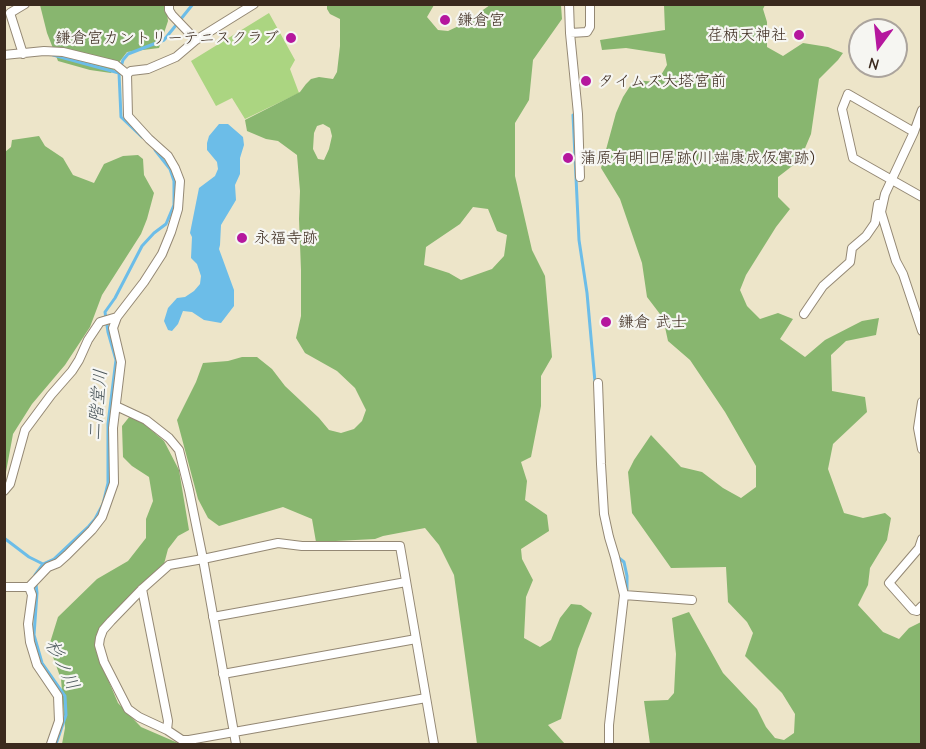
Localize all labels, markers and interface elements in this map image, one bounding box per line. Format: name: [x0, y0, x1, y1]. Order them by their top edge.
place label: 鎌倉宮: [457, 10, 505, 30]
marker: 鎌倉宮: [438, 13, 452, 27]
north arrow: [848, 18, 908, 78]
place label: 荏柄天神社: [707, 25, 787, 45]
place label: 鎌倉宮カントリーテニスクラブ: [55, 28, 279, 48]
marker: 荏柄天神社: [792, 28, 806, 42]
marker: 鎌倉宮カントリーテニスクラブ: [284, 31, 298, 45]
text: N: [866, 53, 881, 73]
place label: タイムズ大塔宮前: [598, 71, 726, 91]
marker: タイムズ大塔宮前: [579, 74, 593, 88]
place label: 蒲原有明旧居跡(川端康成仮寓跡): [580, 148, 815, 168]
marker: 蒲原有明旧居跡(川端康成仮寓跡): [561, 151, 575, 165]
place label: 永福寺跡: [254, 228, 318, 248]
marker: 永福寺跡: [235, 231, 249, 245]
place label: 鎌倉 武士: [618, 312, 687, 332]
marker: 鎌倉 武士: [599, 315, 613, 329]
water label: 二階堂川: [84, 368, 112, 442]
water label: 杉ノ川: [40, 636, 84, 694]

